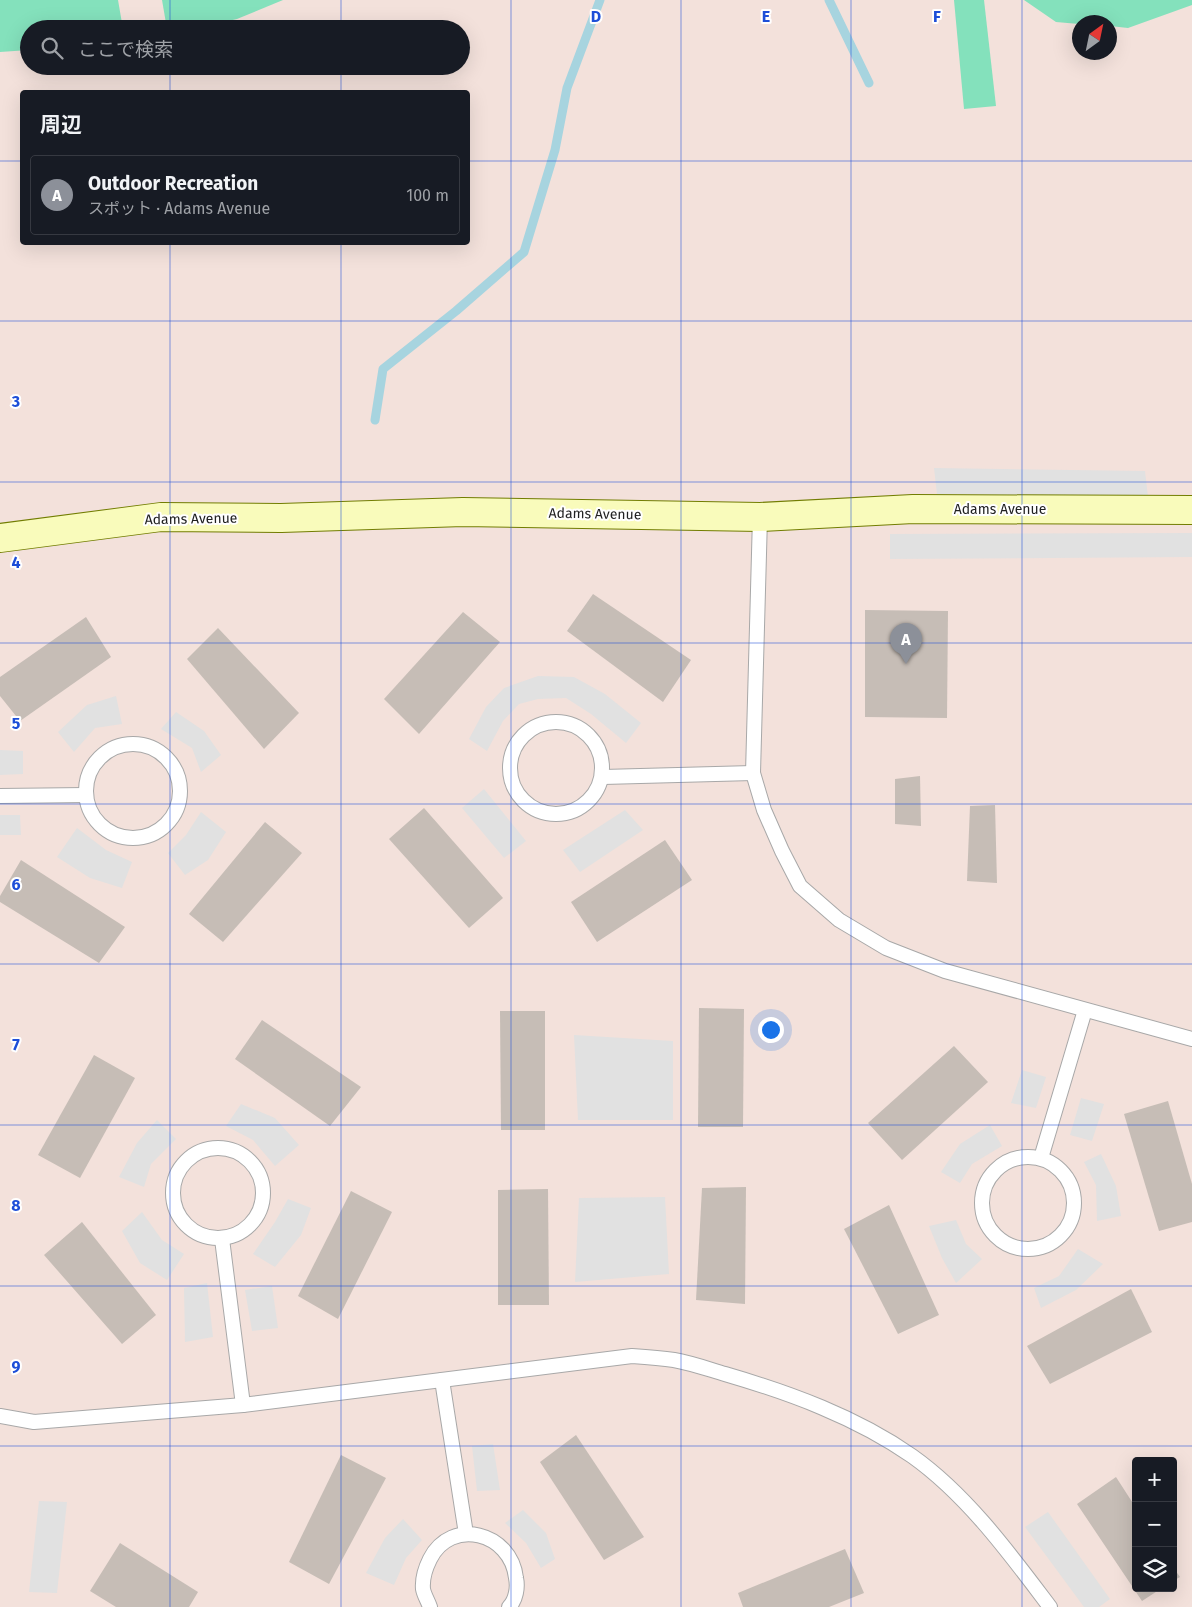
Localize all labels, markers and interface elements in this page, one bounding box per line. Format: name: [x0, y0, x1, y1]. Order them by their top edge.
text: D: [591, 7, 601, 26]
text: E: [762, 7, 770, 26]
text: F: [933, 7, 941, 26]
north arrow: [1072, 15, 1117, 60]
search box: [20, 20, 470, 75]
icon: search: [38, 34, 66, 62]
text: ここで検索: [78, 38, 173, 61]
text: 周辺: [40, 112, 82, 138]
text: Outdoor Recreation: [88, 172, 258, 195]
text: A: [52, 186, 62, 205]
text: 100 m: [406, 186, 449, 205]
text: スポット · Adams Avenue: [88, 199, 270, 218]
text: 3: [11, 392, 20, 411]
street label: Adams Avenue: [954, 501, 1046, 518]
street label: Adams Avenue: [548, 505, 642, 523]
street label: Adams Avenue: [144, 510, 238, 528]
text: 4: [11, 553, 21, 572]
pin: A: [890, 623, 922, 664]
text: 5: [12, 714, 21, 733]
text: 6: [11, 875, 21, 894]
your location: [758, 1017, 784, 1043]
text: 7: [12, 1035, 20, 1054]
text: 8: [11, 1196, 21, 1215]
text: 9: [12, 1357, 21, 1376]
map controls: [1132, 1457, 1177, 1592]
button: +: [1132, 1457, 1177, 1502]
button: −: [1132, 1502, 1177, 1547]
button: layers: [1132, 1547, 1177, 1592]

